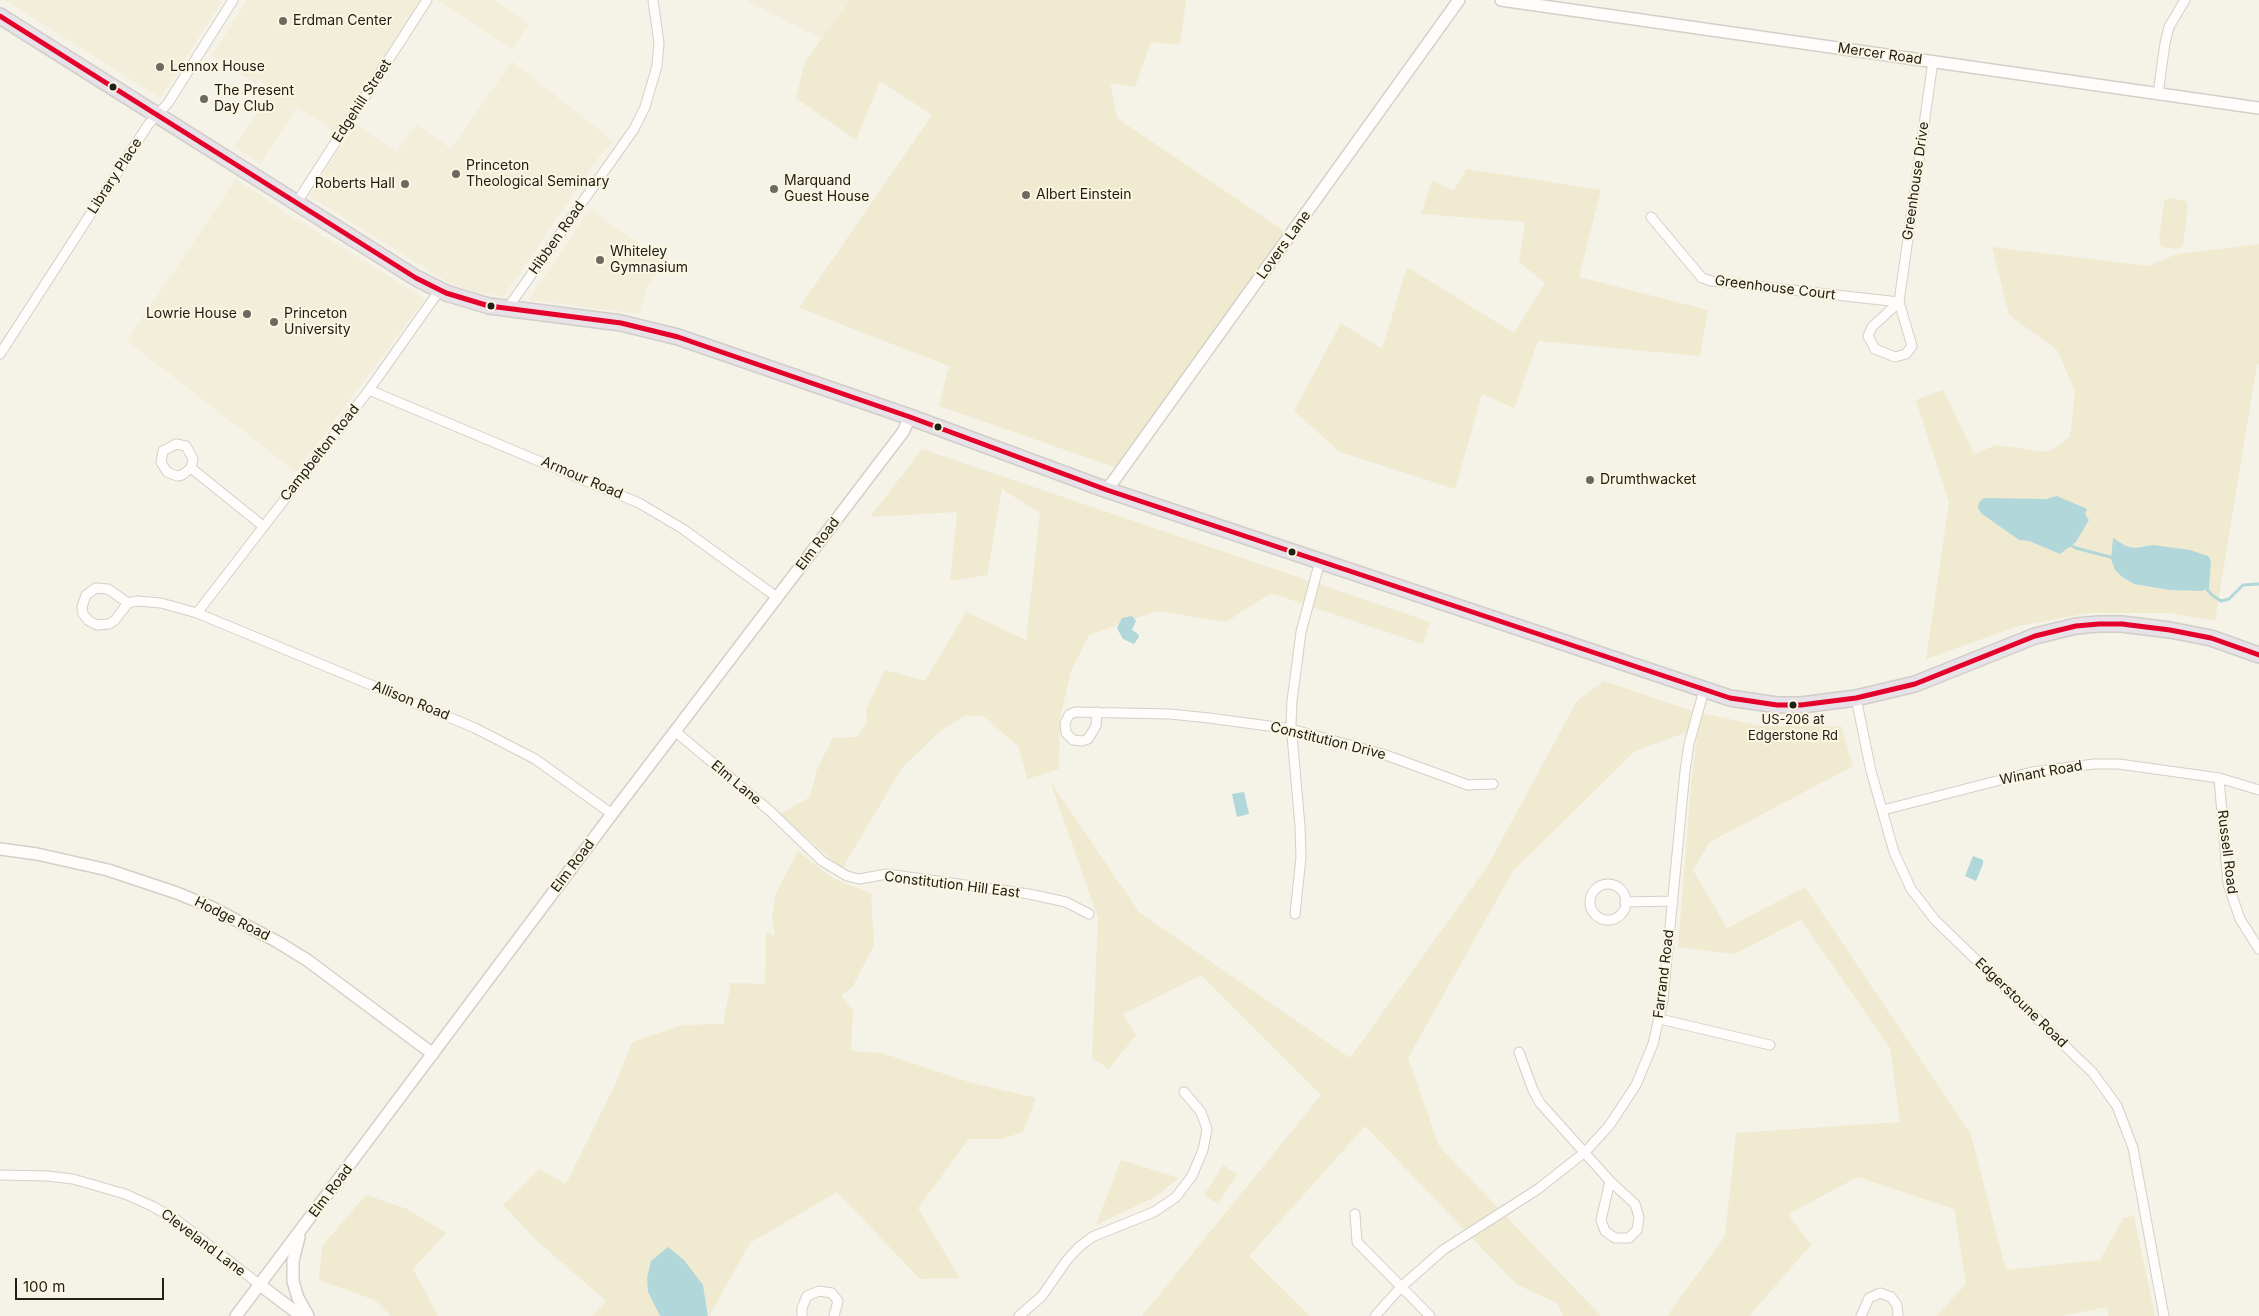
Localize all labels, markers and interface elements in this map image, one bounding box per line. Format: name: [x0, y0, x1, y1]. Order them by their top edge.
place label: Erdman Center: [293, 13, 392, 29]
marker: Erdman Center: [277, 15, 289, 27]
street label: Mercer Road: [1837, 40, 1923, 68]
street label: Edgehill Street: [329, 56, 395, 146]
place label: Lennox House: [170, 59, 265, 75]
marker: Lennox House: [154, 61, 166, 73]
unlabelled marker: [108, 82, 118, 92]
place label: The Present Day Club: [214, 83, 294, 115]
marker: The Present Day Club: [198, 93, 210, 105]
street label: Greenhouse Drive: [1899, 121, 1933, 241]
street label: Library Place: [84, 135, 146, 217]
place label: Princeton Theological Seminary: [466, 158, 609, 190]
marker: Princeton Theological Seminary: [450, 168, 462, 180]
place label: Marquand Guest House: [784, 173, 869, 206]
place label: Roberts Hall: [315, 176, 395, 192]
marker: Roberts Hall: [399, 178, 411, 190]
marker: Marquand Guest House: [768, 183, 780, 195]
place label: Albert Einstein: [1036, 187, 1132, 203]
marker: Albert Einstein: [1020, 189, 1032, 201]
street label: Hibben Road: [526, 198, 588, 278]
street label: Lovers Lane: [1254, 207, 1314, 283]
place label: Whiteley Gymnasium: [610, 244, 688, 276]
marker: Whiteley Gymnasium: [594, 254, 606, 266]
street label: Greenhouse Court: [1714, 272, 1836, 304]
unlabelled marker: [486, 301, 496, 311]
place label: Lowrie House: [146, 306, 237, 322]
place label: Princeton University: [284, 306, 351, 338]
marker: Lowrie House: [241, 308, 253, 320]
marker: Princeton University: [268, 316, 280, 328]
street label: Campbelton Road: [277, 401, 363, 505]
unlabelled marker: [933, 422, 943, 432]
street label: Armour Road: [539, 453, 625, 503]
place label: Drumthwacket: [1600, 472, 1696, 488]
marker: Drumthwacket: [1584, 474, 1596, 486]
street label: Elm Road: [793, 514, 843, 574]
unlabelled marker: [1287, 547, 1297, 557]
street label: Allison Road: [370, 678, 452, 724]
marker: US-206 at Edgerstone Rd: [1788, 700, 1798, 710]
place label: US-206 at Edgerstone Rd: [1748, 712, 1838, 743]
street label: Constitution Drive: [1269, 719, 1387, 763]
street label: Elm Lane: [708, 757, 764, 809]
street label: Winant Road: [1998, 757, 2084, 789]
street label: Russell Road: [2214, 809, 2240, 895]
street label: Elm Road: [548, 836, 598, 896]
street label: Constitution Hill East: [883, 868, 1021, 902]
street label: Hodge Road: [192, 894, 272, 944]
street label: Farrand Road: [1650, 929, 1678, 1019]
street label: Edgerstoune Road: [1971, 955, 2071, 1051]
street label: Elm Road: [306, 1161, 356, 1221]
street label: Cleveland Lane: [157, 1206, 249, 1280]
scale bar: [18, 1268, 166, 1300]
text: 100 m: [23, 1277, 65, 1296]

